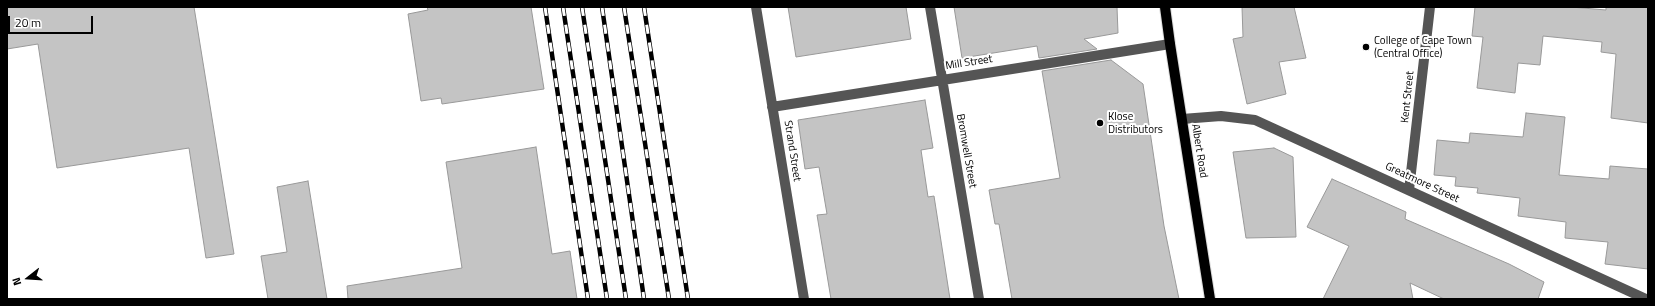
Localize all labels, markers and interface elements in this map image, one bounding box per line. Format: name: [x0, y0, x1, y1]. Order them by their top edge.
scale bar: [10, 8, 95, 34]
text: 20 m: [15, 13, 41, 32]
place label: College of Cape Town (Central Office): [1374, 34, 1472, 60]
marker: College of Cape Town (Central Office): [1361, 42, 1371, 52]
street label: Mill Street: [945, 53, 993, 73]
street label: Kent Street: [1399, 70, 1417, 124]
place label: Klose Distributors: [1108, 110, 1163, 136]
street label: Bromwell Street: [953, 113, 979, 189]
marker: Klose Distributors: [1095, 118, 1105, 128]
street label: Strand Street: [781, 120, 803, 182]
street label: Albert Road: [1188, 123, 1210, 179]
street label: Greatmore Street: [1383, 160, 1461, 206]
north arrow: [8, 258, 48, 298]
text: N: [8, 276, 25, 287]

